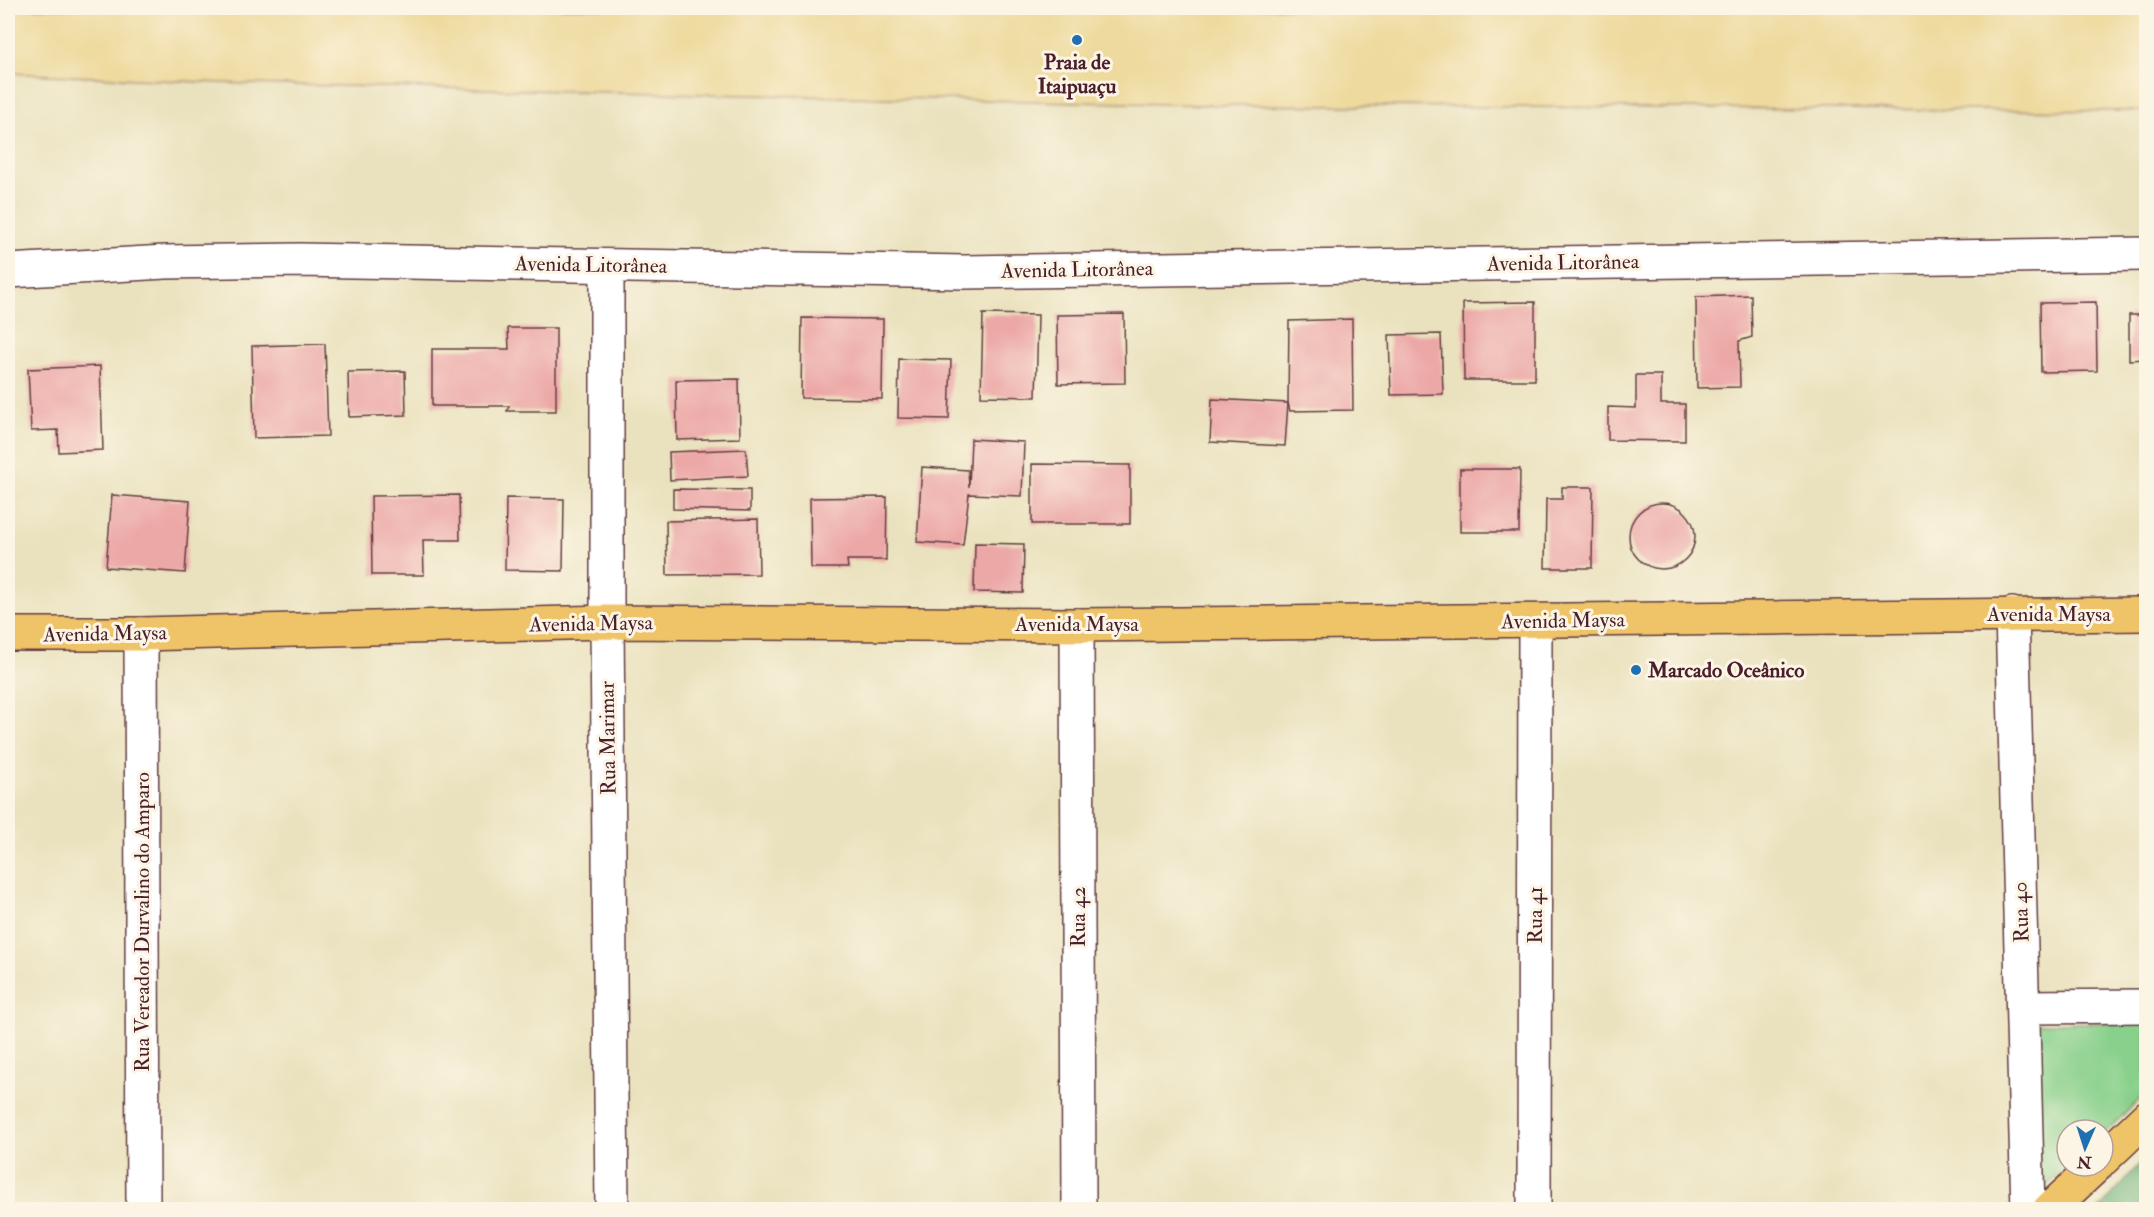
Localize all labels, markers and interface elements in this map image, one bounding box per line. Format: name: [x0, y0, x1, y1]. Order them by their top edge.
marker: Praia de Itaipuaçu: [1070, 33, 1084, 47]
place label: Praia de Itaipuaçu: [1038, 49, 1116, 100]
street label: Avenida Litorânea: [1486, 248, 1640, 278]
street label: Avenida Litorânea: [514, 250, 668, 280]
street label: Avenida Litorânea: [1000, 255, 1154, 285]
street label: Avenida Maysa: [1986, 601, 2111, 628]
street label: Avenida Maysa: [1500, 606, 1626, 636]
street label: Avenida Maysa: [528, 609, 654, 639]
street label: Avenida Maysa: [1014, 611, 1139, 638]
street label: Avenida Maysa: [42, 619, 168, 649]
place label: Marcado Oceânico: [1647, 657, 1804, 684]
marker: Marcado Oceânico: [1629, 663, 1643, 677]
street label: Rua Marimar: [594, 681, 622, 795]
street label: Rua Vereador Durvalino do Amparo: [129, 772, 156, 1072]
street label: Rua 40: [2006, 881, 2036, 943]
street label: Rua 41: [1522, 886, 1549, 944]
street label: Rua 42: [1065, 887, 1092, 947]
north arrow: [2055, 1118, 2115, 1178]
text: N: [2076, 1152, 2093, 1172]

